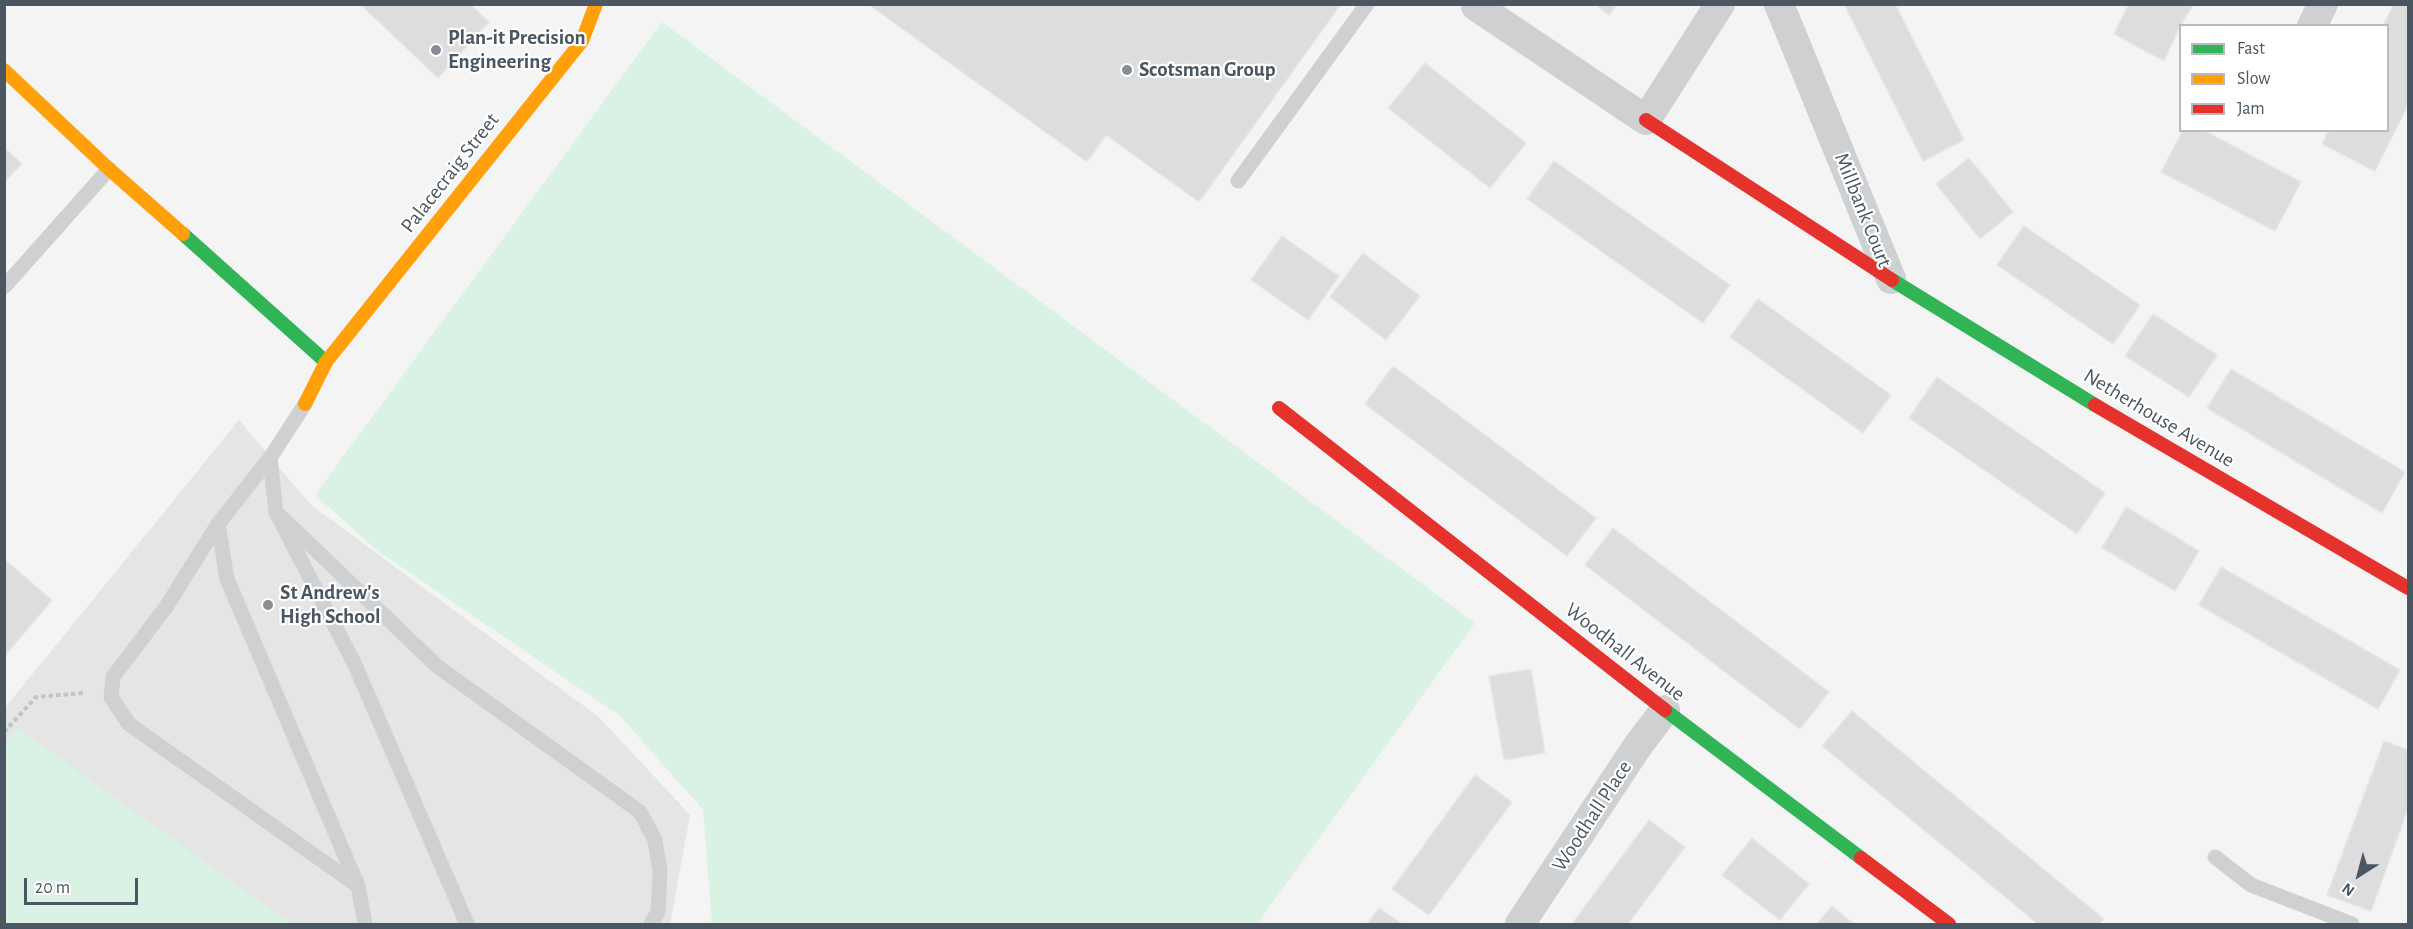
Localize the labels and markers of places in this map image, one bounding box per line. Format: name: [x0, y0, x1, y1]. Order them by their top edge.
place label: Plan-it Precision Engineering: [448, 25, 586, 75]
marker: Plan-it Precision Engineering: [429, 43, 443, 57]
place label: Scotsman Group: [1139, 57, 1276, 83]
marker: Scotsman Group: [1120, 63, 1134, 77]
place label: St Andrew's High School: [280, 580, 381, 630]
marker: St Andrew's High School: [261, 598, 275, 612]

